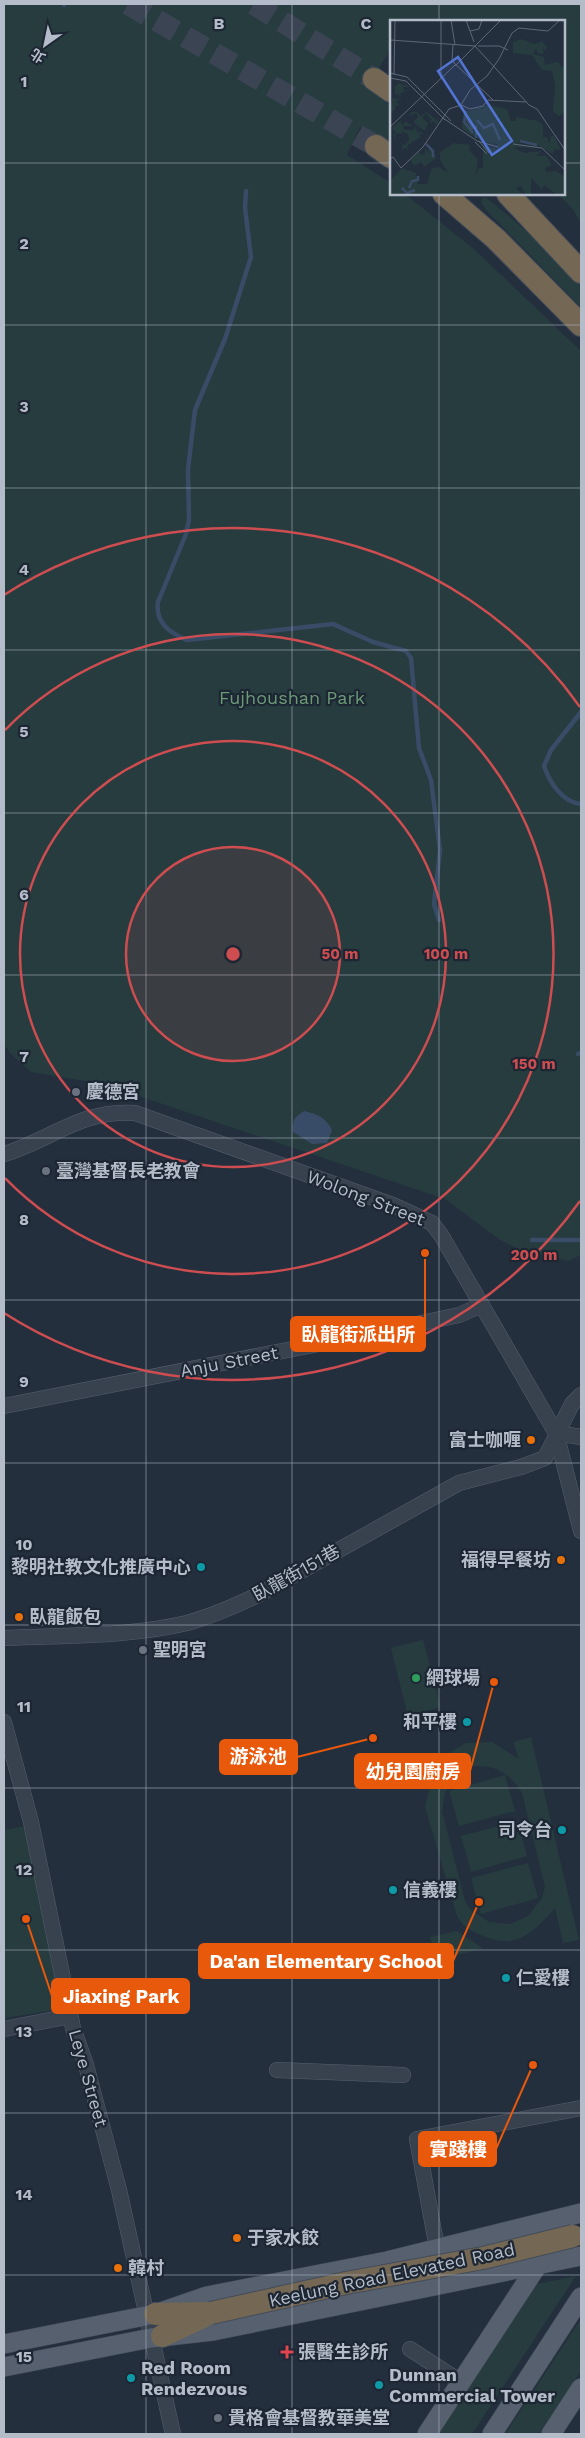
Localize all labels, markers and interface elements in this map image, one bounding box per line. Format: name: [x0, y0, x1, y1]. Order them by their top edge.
text: B: [214, 14, 225, 33]
text: C: [361, 14, 372, 33]
north arrow: [20, 20, 70, 70]
inset map: [390, 20, 565, 195]
text: 北: [28, 45, 48, 66]
text: 1: [21, 72, 27, 91]
text: 2: [19, 234, 29, 253]
text: 3: [19, 397, 29, 416]
text: 4: [19, 560, 29, 579]
park label: Fujhoushan Park: [219, 687, 365, 708]
text: 5: [19, 722, 29, 741]
text: 6: [19, 885, 29, 904]
centre of rings: [224, 945, 242, 963]
text: 50 m: [322, 945, 358, 963]
text: 100 m: [424, 945, 468, 963]
text: 7: [19, 1047, 29, 1066]
text: 150 m: [512, 1055, 556, 1073]
place label: 慶德宮: [86, 1081, 140, 1102]
marker: 慶德宮: [70, 1086, 82, 1098]
place label: 臺灣基督長老教會: [56, 1160, 201, 1181]
marker: 臺灣基督長老教會: [40, 1165, 52, 1177]
street label: Wolong Street: [304, 1165, 429, 1230]
text: 8: [19, 1210, 29, 1229]
text: 200 m: [511, 1246, 557, 1264]
callout: 臥龍街派出所: [291, 1317, 425, 1351]
text: 臥龍街派出所: [301, 1323, 415, 1346]
street label: Anju Street: [178, 1342, 280, 1381]
text: 9: [19, 1372, 29, 1391]
place label: 富士咖喱: [449, 1429, 521, 1450]
marker: 富士咖喱: [525, 1434, 537, 1446]
text: 10: [15, 1535, 33, 1554]
street label: 臥龍街151巷: [248, 1540, 343, 1605]
place label: 福得早餐坊: [461, 1549, 551, 1570]
marker: 福得早餐坊: [555, 1554, 567, 1566]
place label: 黎明社教文化推廣中心: [11, 1556, 191, 1577]
marker: 黎明社教文化推廣中心: [195, 1561, 207, 1573]
place label: 臥龍飯包: [29, 1606, 101, 1627]
marker: 臥龍飯包: [13, 1611, 25, 1623]
place label: 聖明宮: [153, 1639, 207, 1660]
marker: 聖明宮: [137, 1644, 149, 1656]
place label: 網球場: [426, 1667, 480, 1688]
marker: 網球場: [410, 1672, 422, 1684]
text: 11: [17, 1697, 31, 1716]
place label: 和平樓: [403, 1711, 457, 1732]
marker: 和平樓: [461, 1716, 473, 1728]
callout: 游泳池: [220, 1740, 297, 1774]
text: 游泳池: [229, 1745, 287, 1768]
callout: 幼兒園廚房: [355, 1754, 470, 1788]
text: 幼兒園廚房: [365, 1760, 461, 1783]
place label: 司令台: [498, 1819, 552, 1840]
marker: 司令台: [556, 1824, 568, 1836]
text: 12: [16, 1860, 32, 1879]
place label: 信義樓: [403, 1879, 457, 1900]
marker: 信義樓: [387, 1884, 399, 1896]
callout: Da'an Elementary School: [199, 1944, 453, 1978]
text: Da'an Elementary School: [209, 1950, 443, 1973]
place label: 仁愛樓: [516, 1967, 570, 1988]
marker: 仁愛樓: [500, 1972, 512, 1984]
callout: Jiaxing Park: [52, 1979, 189, 2013]
text: Jiaxing Park: [63, 1985, 179, 2008]
text: 13: [16, 2022, 32, 2041]
street label: Leye Street: [65, 2027, 113, 2129]
callout: 實踐樓: [419, 2132, 496, 2166]
text: 實踐樓: [429, 2138, 487, 2161]
text: 14: [15, 2185, 33, 2204]
place label: 于家水餃: [247, 2227, 319, 2248]
marker: 于家水餃: [231, 2232, 243, 2244]
street label: Keelung Road Elevated Road: [267, 2238, 517, 2311]
place label: 韓村: [128, 2257, 164, 2278]
marker: 韓村: [112, 2262, 124, 2274]
place label: 張醫生診所: [298, 2341, 388, 2362]
marker: 張醫生診所: [280, 2345, 294, 2359]
text: 15: [16, 2347, 32, 2366]
place label: Red Room Rendezvous: [141, 2357, 248, 2399]
place label: Dunnan Commercial Tower: [389, 2364, 555, 2406]
marker: Red Room Rendezvous: [125, 2372, 137, 2384]
marker: Dunnan Commercial Tower: [373, 2379, 385, 2391]
place label: 貴格會基督教華美堂: [228, 2407, 390, 2428]
marker: 貴格會基督教華美堂: [212, 2412, 224, 2424]

